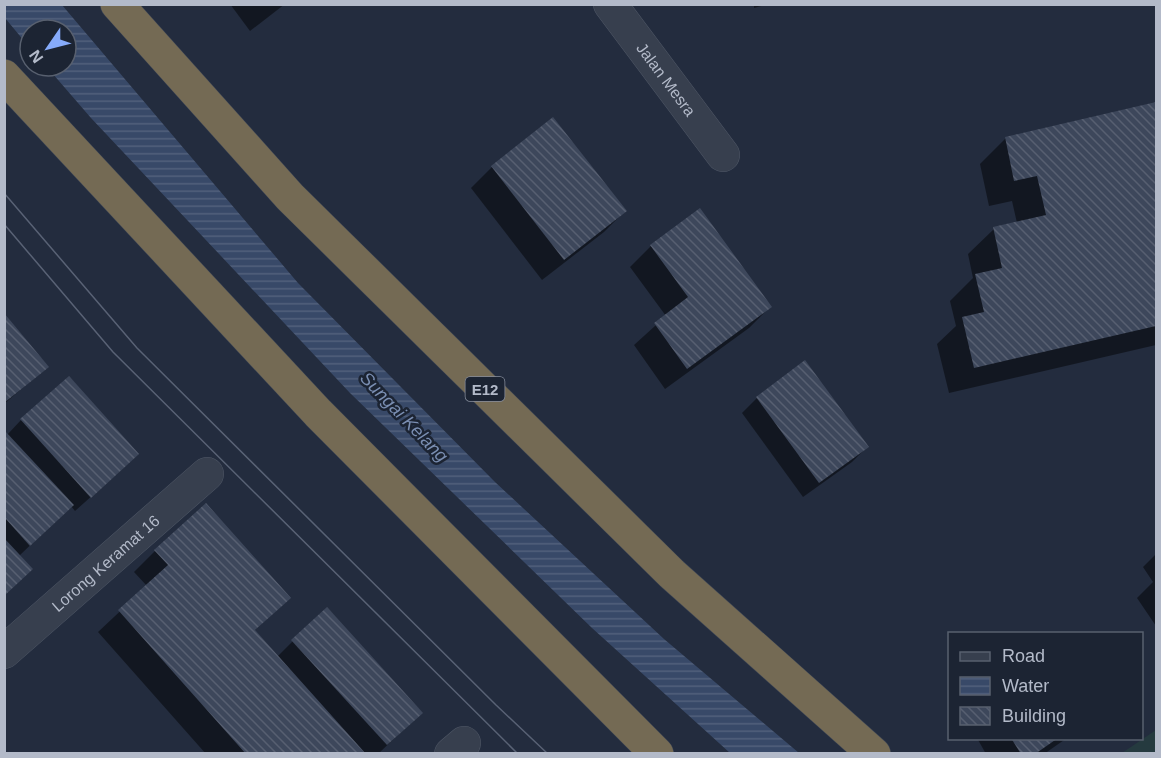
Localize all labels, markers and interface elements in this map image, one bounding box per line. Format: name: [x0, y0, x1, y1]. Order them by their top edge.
north arrow: [18, 18, 78, 78]
street label: Jalan Mesra: [633, 39, 699, 119]
text: N: [26, 47, 46, 66]
water label: Sungai Kelang: [356, 368, 452, 466]
road number: E12: [466, 377, 504, 401]
street label: Lorong Keramat 16: [48, 511, 163, 615]
legend: [948, 632, 1143, 740]
text: Road: [1002, 646, 1045, 666]
text: Water: [1002, 676, 1049, 696]
text: Building: [1002, 706, 1066, 726]

